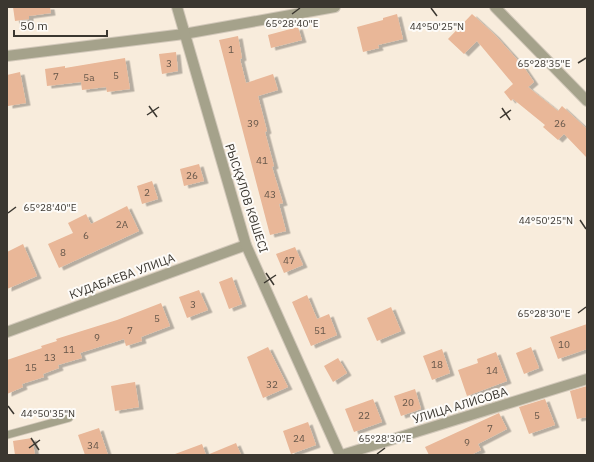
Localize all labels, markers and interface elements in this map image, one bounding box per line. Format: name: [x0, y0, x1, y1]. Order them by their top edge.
scale bar: [14, 12, 107, 38]
text: 65°28'40"E: [265, 17, 319, 30]
text: 50 m: [20, 18, 48, 33]
text: 44°50'25"N: [410, 20, 464, 33]
house number: 1: [228, 43, 234, 56]
house number: 3: [166, 57, 172, 70]
text: 65°28'35"E: [517, 57, 571, 70]
house number: 5: [113, 69, 119, 82]
house number: 7: [53, 70, 59, 83]
house number: 5а: [83, 71, 95, 84]
house number: 39: [247, 117, 259, 130]
house number: 26: [554, 117, 566, 130]
street label: РЫСҚҰЛОВ КӨШЕСІ: [222, 141, 272, 255]
house number: 41: [256, 154, 268, 167]
house number: 26: [186, 169, 198, 182]
house number: 2: [144, 186, 150, 199]
house number: 43: [264, 188, 276, 201]
text: 65°28'40"E: [23, 201, 77, 214]
text: 44°50'25"N: [519, 214, 573, 227]
house number: 2А: [116, 218, 129, 231]
house number: 6: [83, 229, 89, 242]
house number: 8: [60, 246, 66, 259]
street label: КУДАБАЕВА УЛИЦА: [67, 250, 177, 302]
house number: 47: [283, 254, 295, 267]
house number: 3: [190, 298, 196, 311]
text: 65°28'30"E: [517, 307, 571, 320]
house number: 5: [154, 312, 160, 325]
house number: 7: [127, 324, 133, 337]
house number: 51: [314, 324, 326, 337]
house number: 9: [94, 331, 100, 344]
house number: 10: [558, 338, 570, 351]
house number: 11: [63, 343, 75, 356]
house number: 13: [44, 351, 56, 364]
house number: 18: [431, 358, 443, 371]
house number: 15: [25, 361, 37, 374]
house number: 14: [486, 364, 498, 377]
house number: 32: [266, 378, 278, 391]
street label: УЛИЦА АЛИСОВА: [411, 383, 509, 427]
house number: 20: [402, 396, 414, 409]
text: 44°50'35"N: [21, 407, 75, 420]
house number: 22: [358, 409, 370, 422]
house number: 5: [534, 409, 540, 422]
house number: 7: [487, 422, 493, 435]
house number: 24: [293, 432, 305, 445]
text: 65°28'30"E: [358, 432, 412, 445]
house number: 9: [464, 436, 470, 449]
house number: 34: [87, 439, 99, 452]

